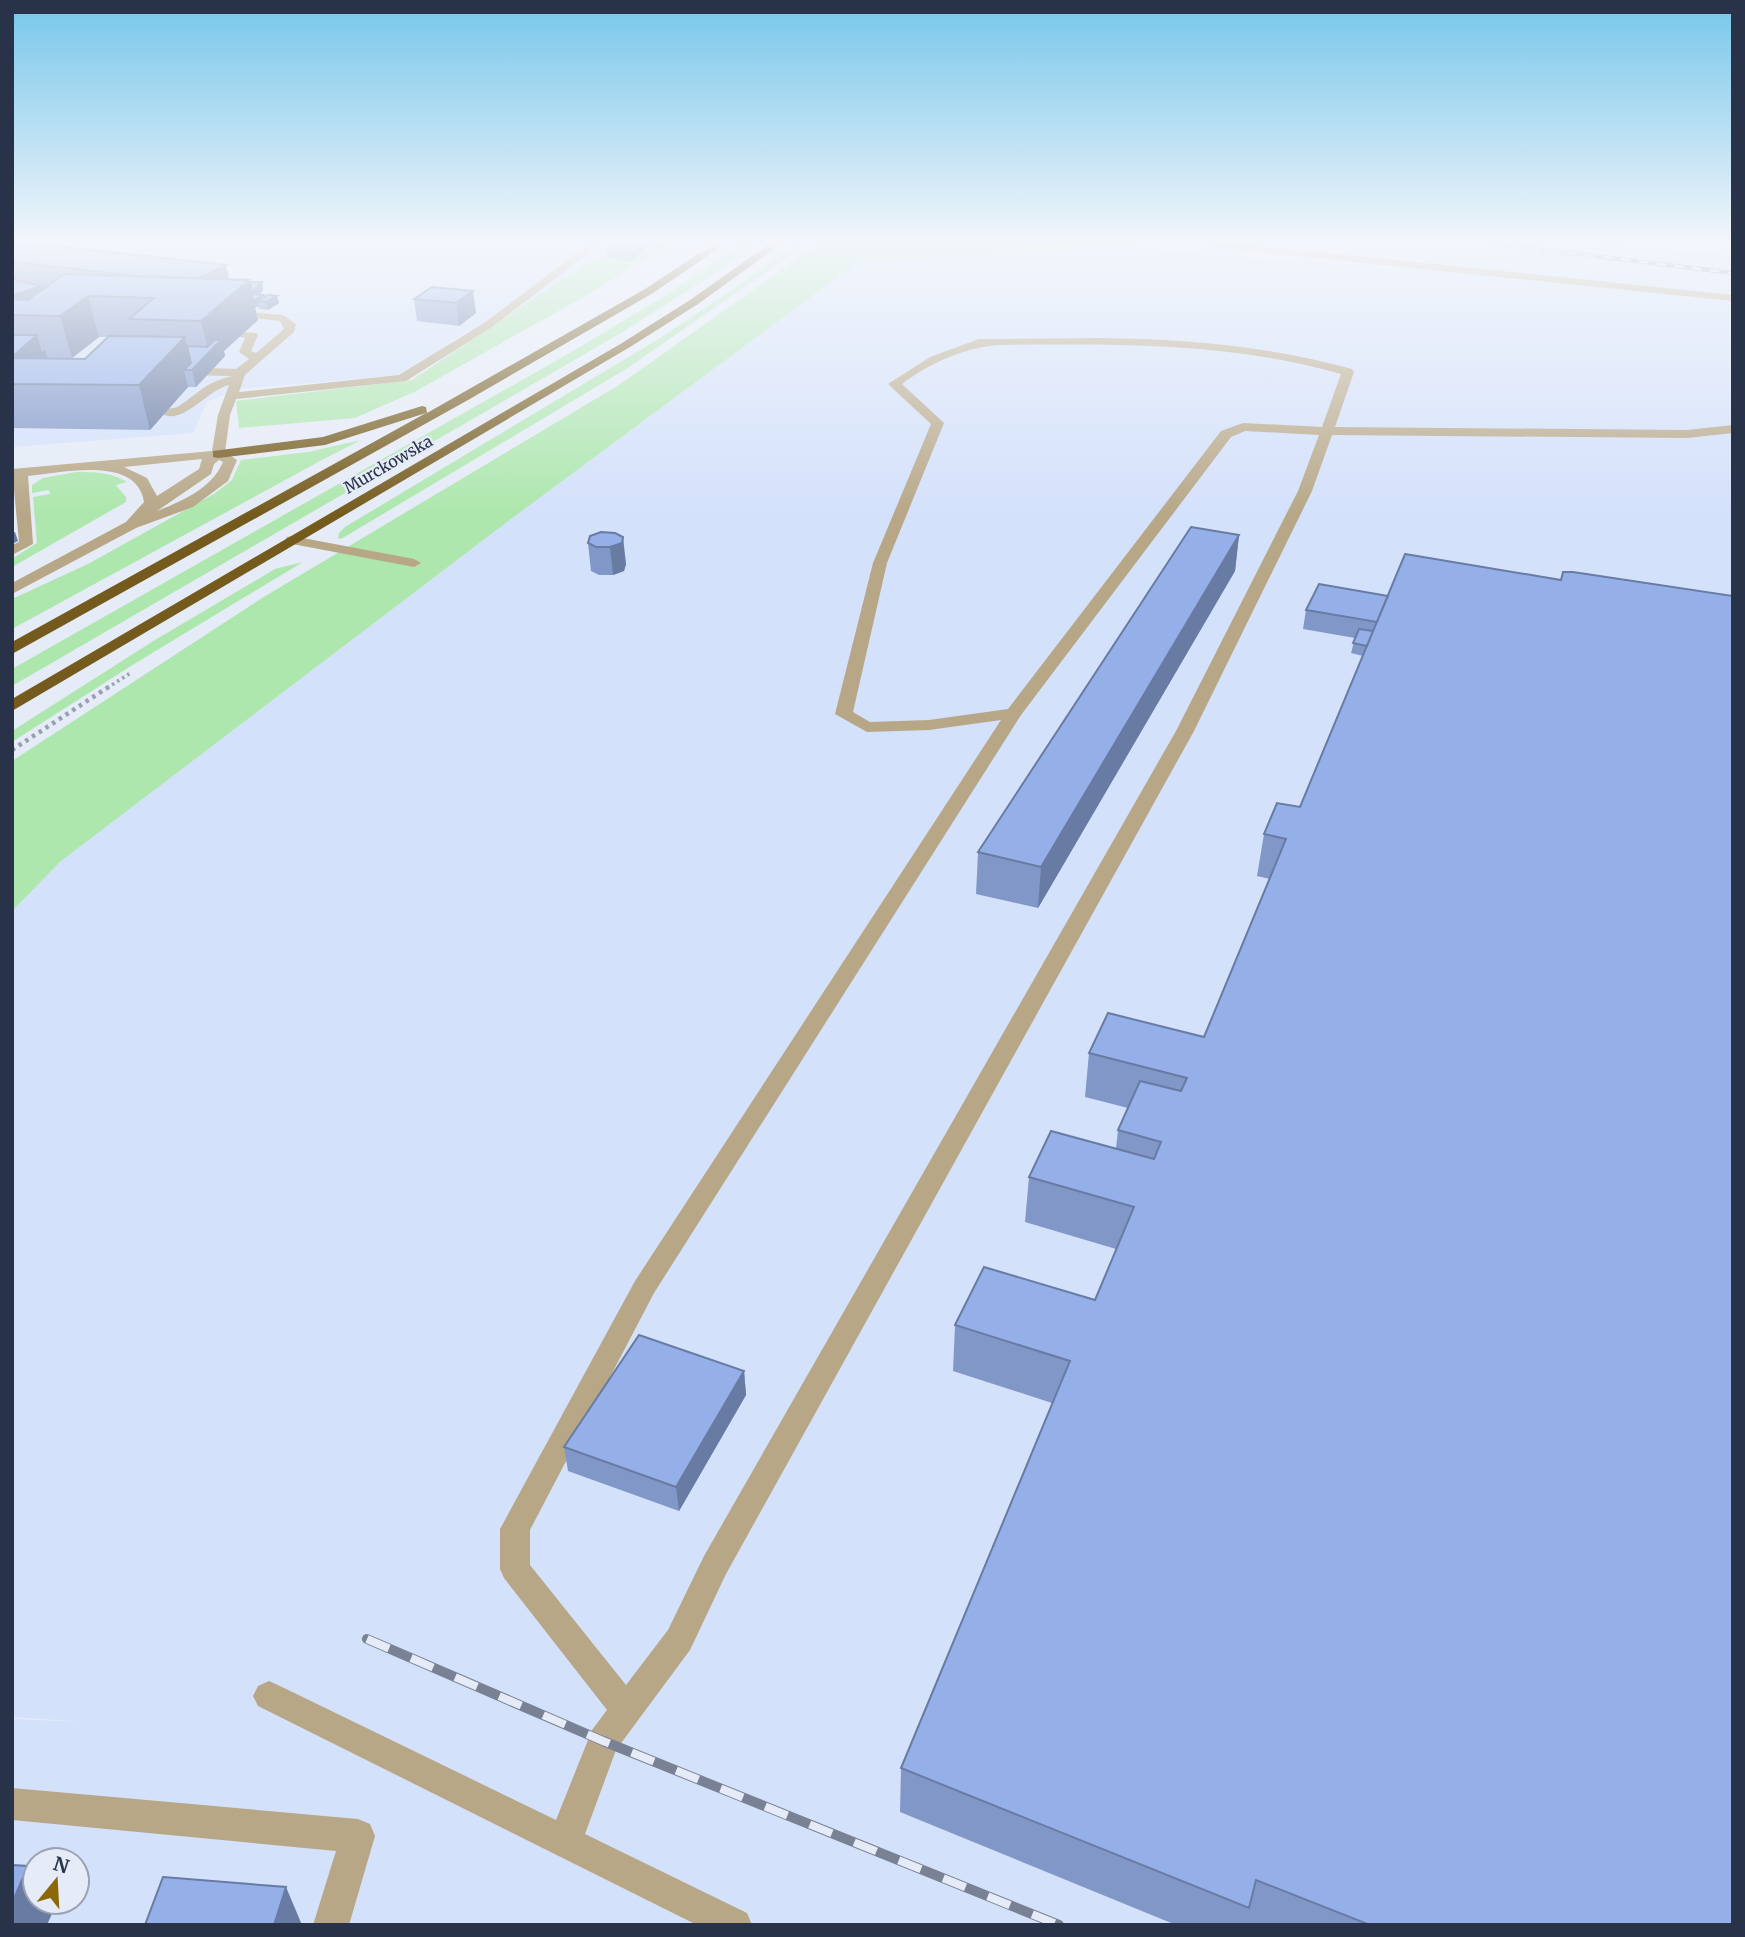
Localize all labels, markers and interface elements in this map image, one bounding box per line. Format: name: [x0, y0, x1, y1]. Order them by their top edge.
street label: Murckowska: [340, 430, 436, 497]
north arrow: [21, 1846, 91, 1916]
text: N: [50, 1851, 72, 1879]

